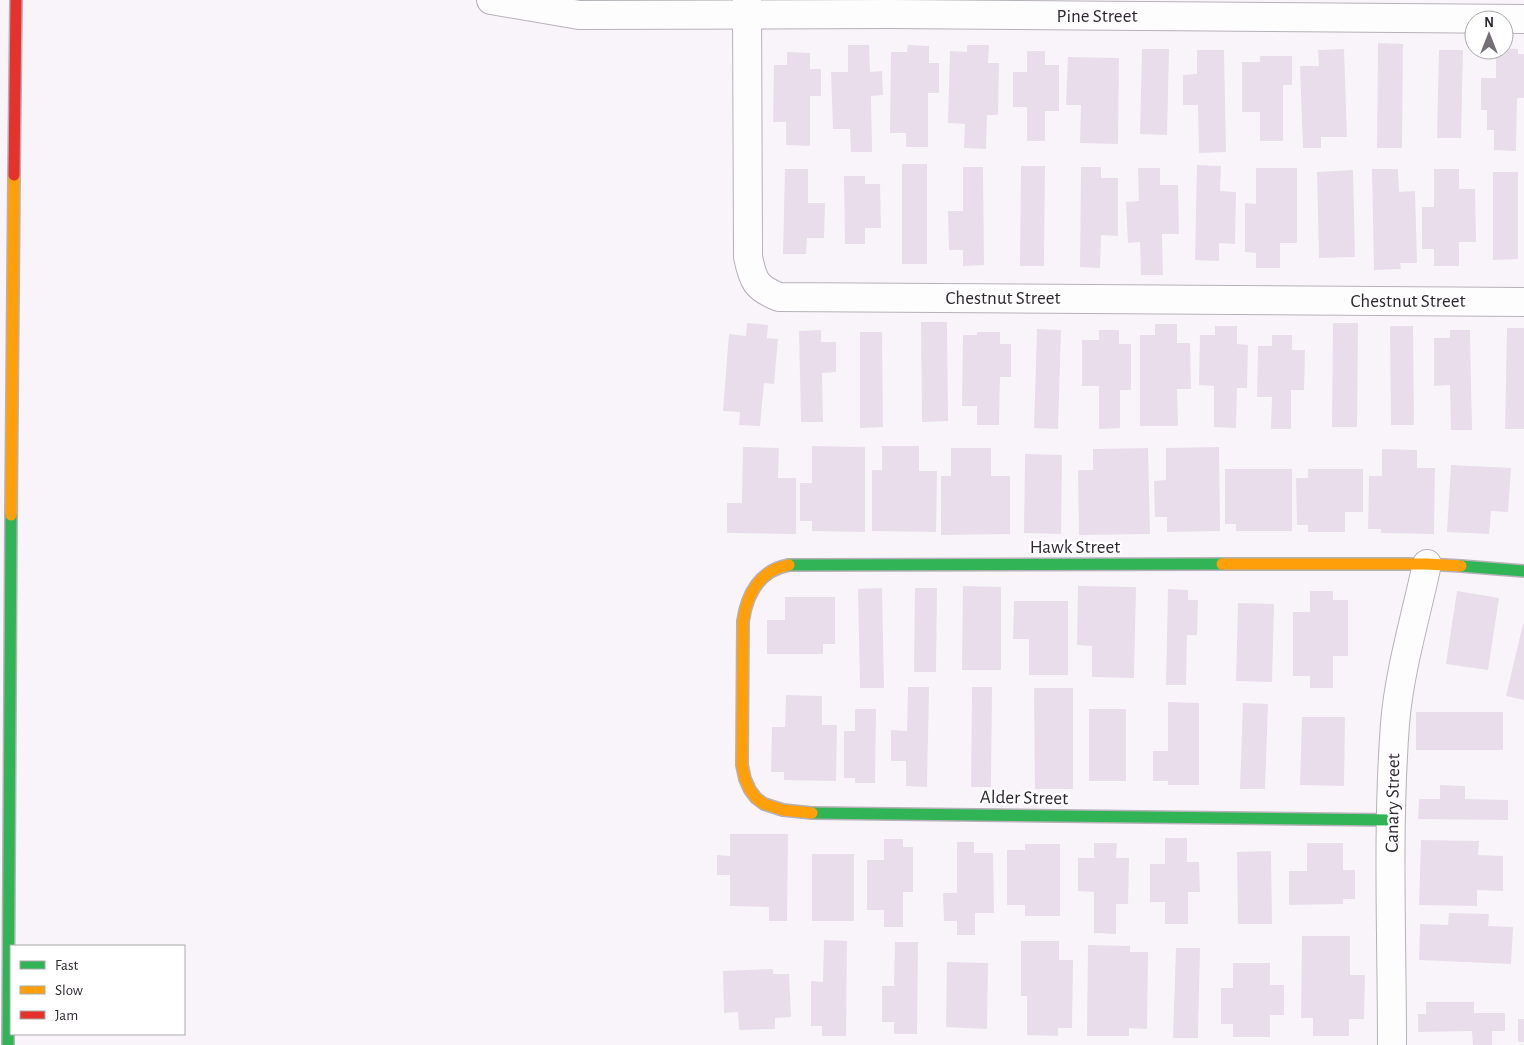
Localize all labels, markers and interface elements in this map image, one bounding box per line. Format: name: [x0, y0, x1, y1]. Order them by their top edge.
street label: Pine Street: [1057, 7, 1137, 26]
north arrow: [1464, 10, 1514, 60]
text: N: [1484, 16, 1494, 30]
street label: Chestnut Street: [945, 289, 1061, 308]
street label: Chestnut Street: [1350, 292, 1466, 311]
street label: Hawk Street: [1030, 538, 1120, 557]
street label: Canary Street: [1383, 753, 1403, 853]
street label: Alder Street: [980, 788, 1068, 808]
legend: [10, 945, 185, 1035]
text: Fast: [55, 958, 79, 973]
text: Slow: [55, 983, 83, 998]
text: Jam: [55, 1008, 78, 1023]

